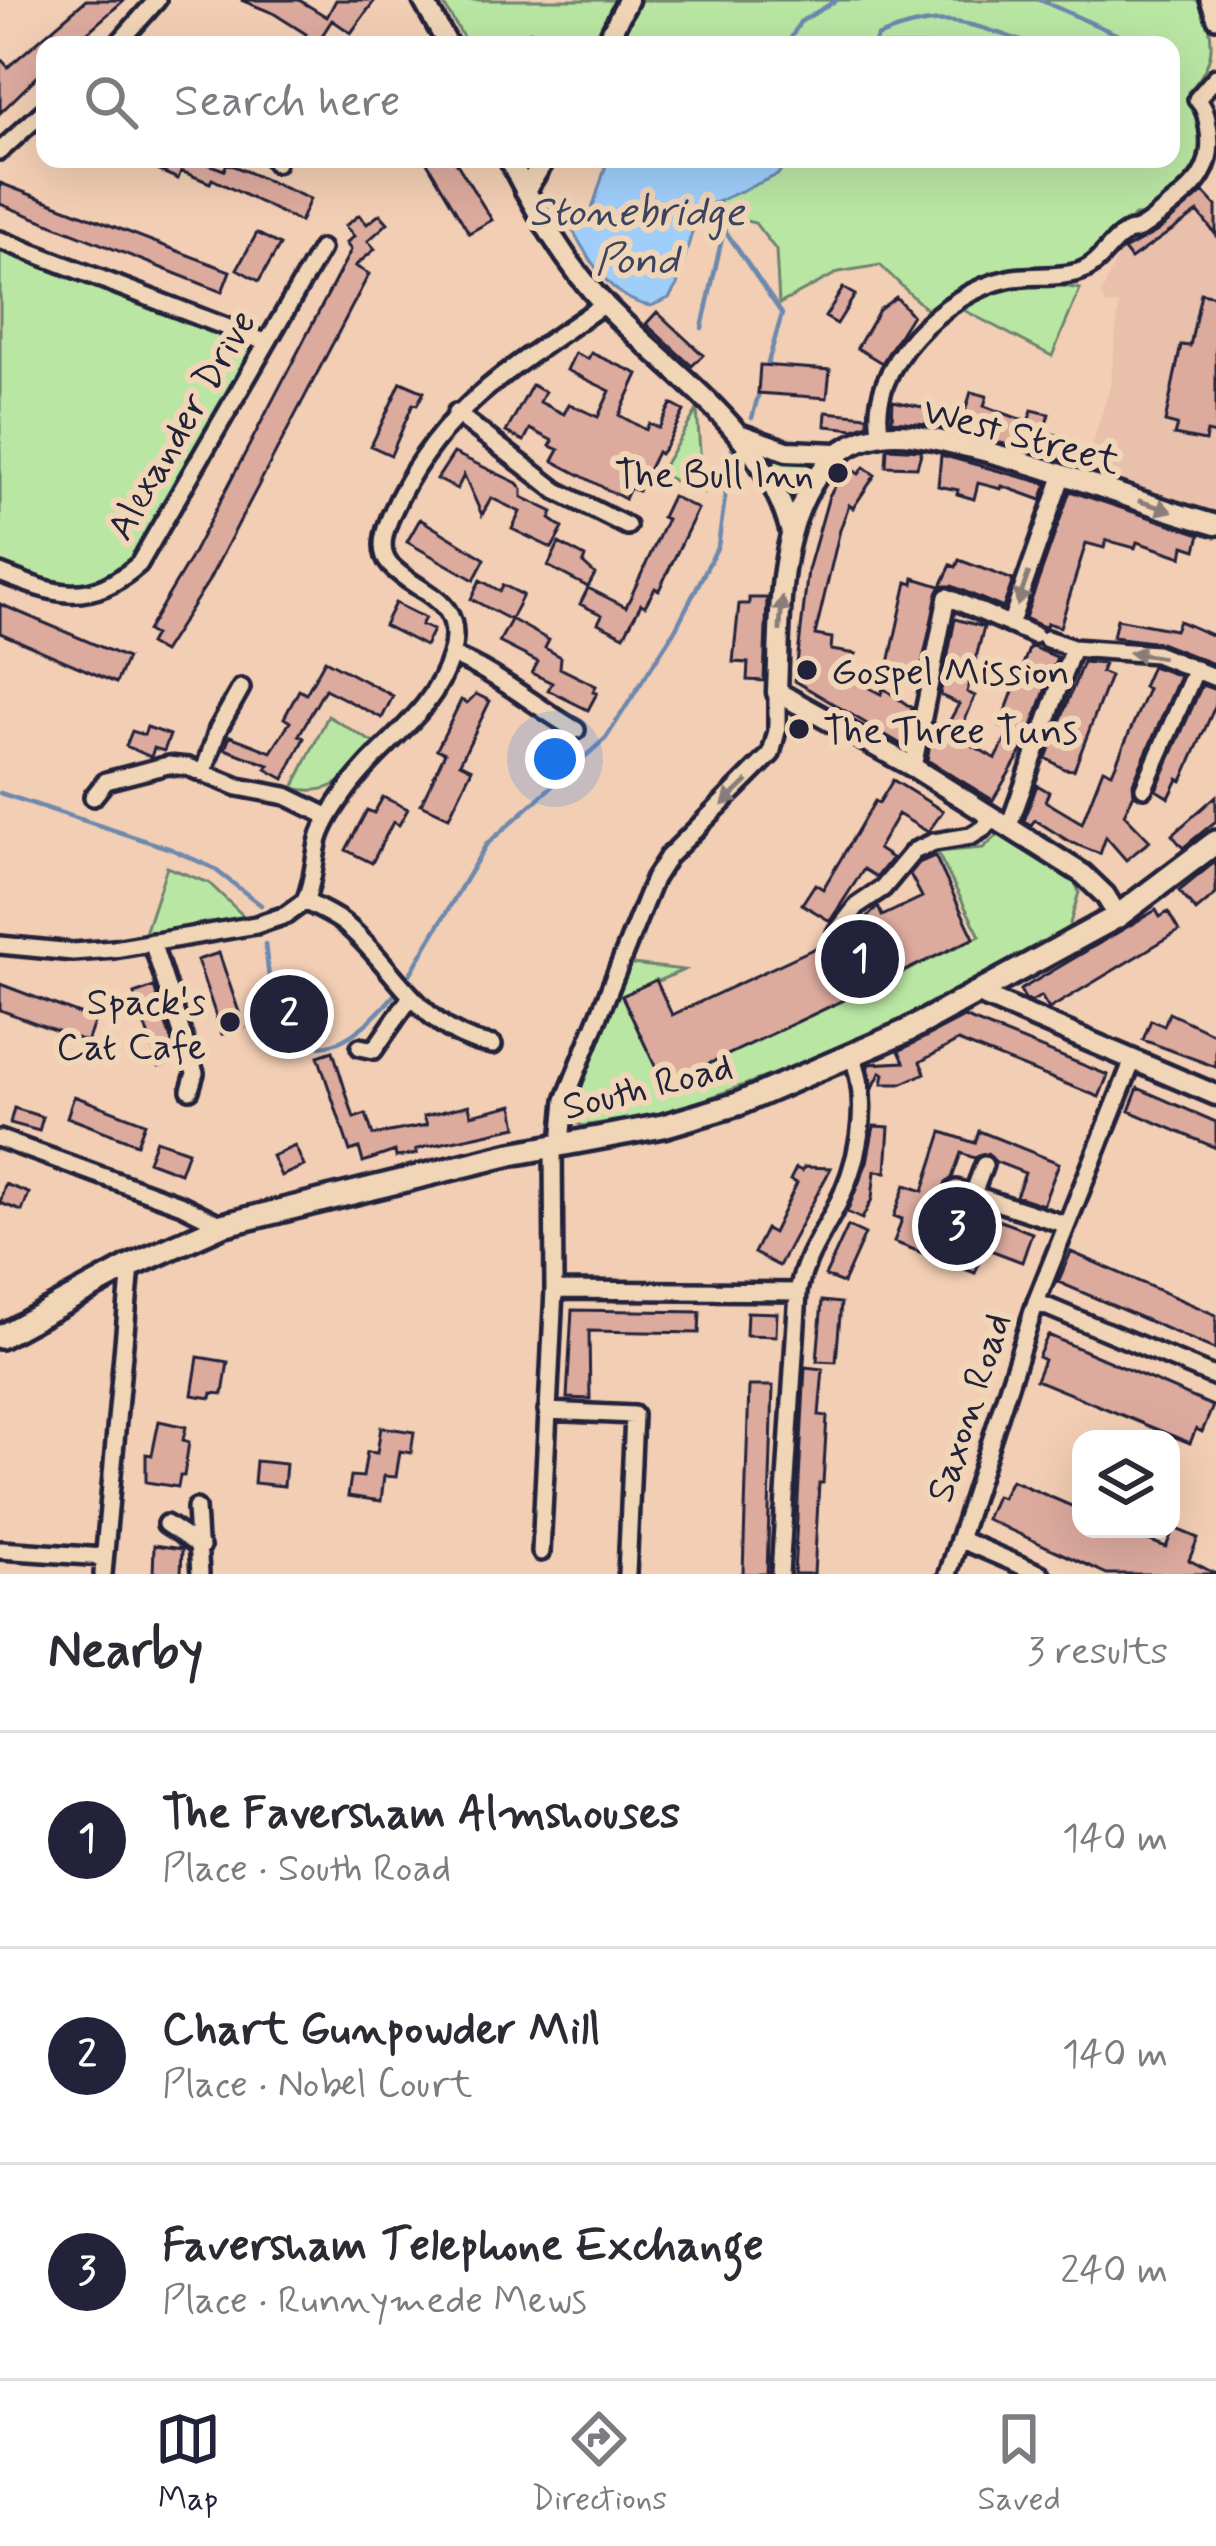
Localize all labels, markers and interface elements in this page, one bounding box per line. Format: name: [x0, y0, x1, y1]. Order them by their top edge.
search box: [36, 36, 1180, 168]
icon: search: [78, 69, 144, 135]
text: Search here: [174, 73, 401, 132]
water label: Stonebridge Pond: [529, 186, 746, 289]
street label: Alexander Drive: [96, 301, 270, 550]
street label: West Street: [917, 387, 1125, 488]
place label: The Bull Inn: [615, 451, 814, 502]
marker: The Bull Inn: [825, 460, 851, 486]
one-way arrow: [1137, 498, 1174, 517]
one-way arrow: [1013, 571, 1031, 607]
one-way arrow: [772, 595, 791, 632]
one-way arrow: [1127, 645, 1165, 664]
place label: Gospel Mission: [831, 648, 1070, 699]
marker: Gospel Mission: [794, 657, 820, 683]
place label: The Three Tuns: [823, 707, 1078, 758]
marker: The Three Tuns: [786, 716, 812, 742]
your location: [525, 729, 585, 789]
one-way arrow: [720, 779, 749, 807]
pin: 1: [821, 914, 899, 1004]
pin: 2: [250, 969, 328, 1059]
place label: Spack's Cat Cafe: [56, 978, 206, 1074]
marker: Spack's Cat Cafe: [217, 1009, 243, 1035]
street label: South Road: [558, 1043, 738, 1134]
pin: 3: [918, 1181, 996, 1271]
street label: Saxon Road: [916, 1307, 1025, 1509]
map controls: [1072, 1430, 1180, 1538]
button: layers: [1072, 1430, 1180, 1538]
text: Nearby: [48, 1619, 203, 1685]
text: 3 results: [1027, 1627, 1168, 1678]
text: The Faversham Almshouses: [162, 1785, 680, 1844]
text: 1: [78, 1814, 96, 1865]
text: 140 m: [1062, 1814, 1168, 1865]
text: Place · South Road: [162, 1844, 451, 1895]
text: Chart Gunpowder Mill: [162, 2001, 600, 2060]
text: 2: [77, 2030, 97, 2081]
text: 140 m: [1062, 2030, 1168, 2081]
text: Place · Nobel Court: [162, 2060, 472, 2111]
text: Faversham Telephone Exchange: [162, 2217, 764, 2276]
text: 3: [78, 2246, 96, 2297]
text: 240 m: [1060, 2246, 1168, 2297]
text: Place · Runnymede Mews: [162, 2276, 587, 2327]
tab: Map: [155, 2406, 221, 2522]
tab: Directions: [531, 2406, 667, 2522]
tab: Saved: [977, 2406, 1061, 2522]

